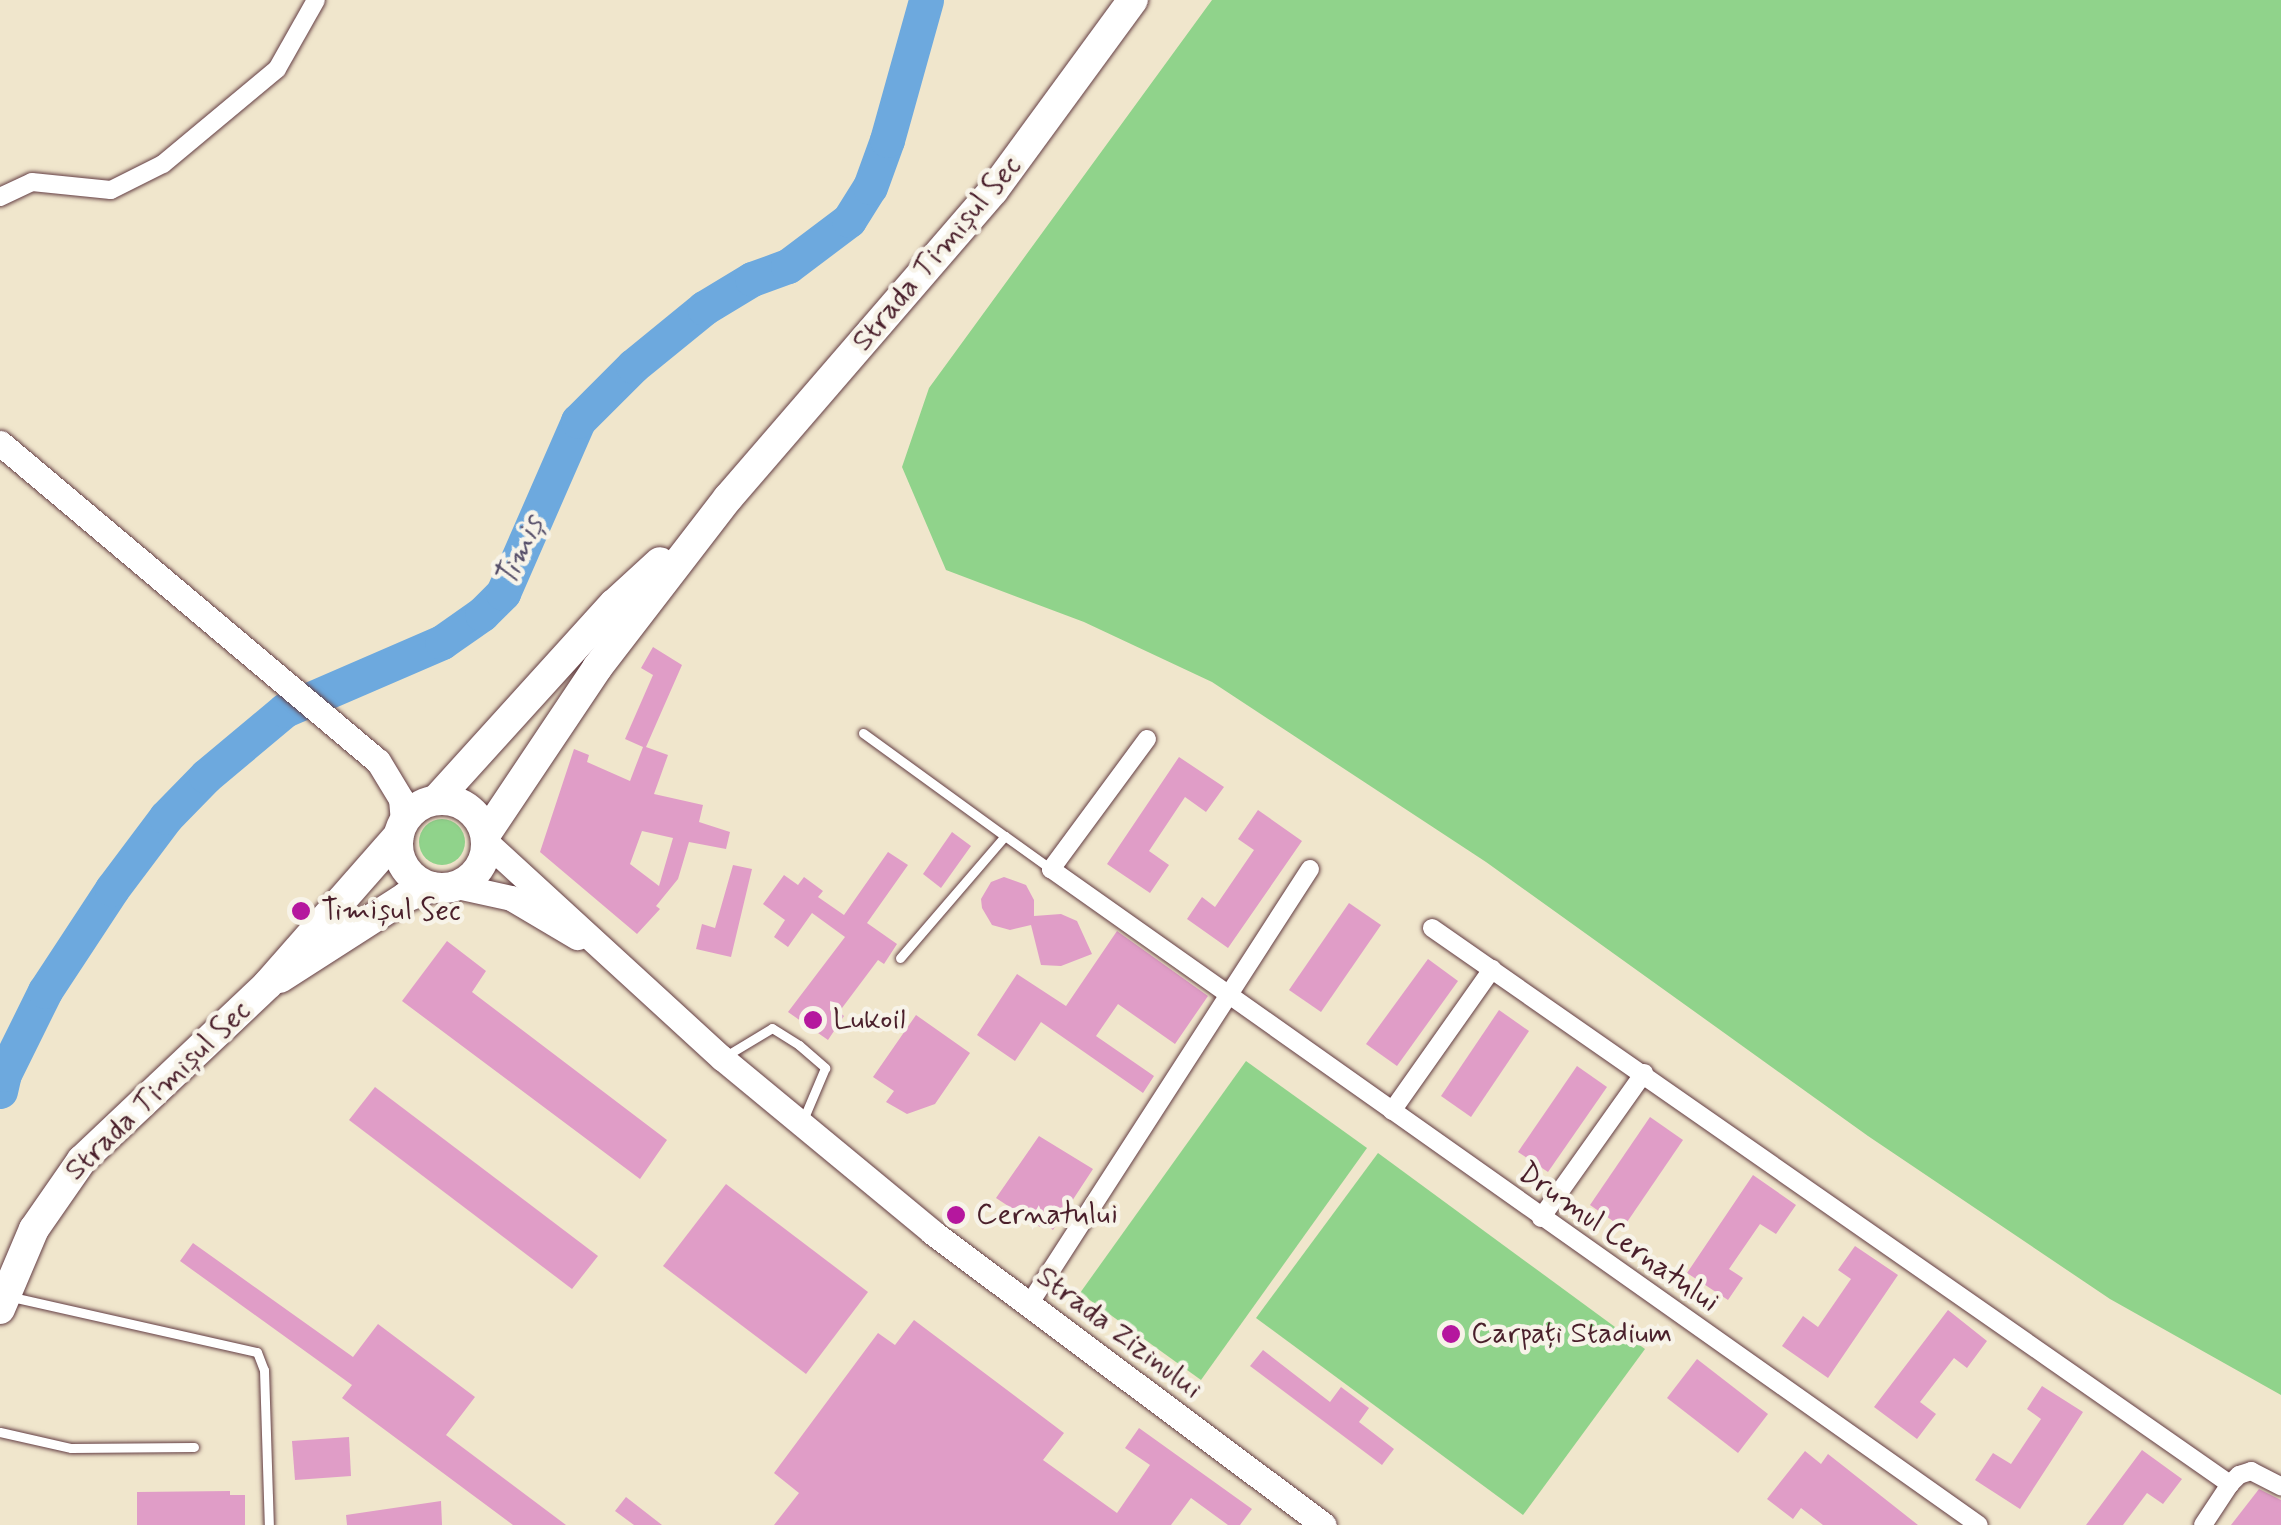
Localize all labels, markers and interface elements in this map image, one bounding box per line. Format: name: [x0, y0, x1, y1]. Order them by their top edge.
street label: Strada Timișul Sec: [847, 151, 1027, 357]
water label: Timiș: [487, 510, 553, 594]
place label: Timișul Sec: [321, 893, 465, 929]
marker: Timișul Sec: [290, 900, 312, 922]
street label: Strada Timișul Sec: [60, 995, 256, 1187]
place label: Lukoil: [833, 1002, 905, 1038]
marker: Lukoil: [802, 1009, 824, 1031]
street label: Drumul Cernatului: [1506, 1152, 1730, 1324]
place label: Cernatului: [976, 1197, 1118, 1233]
marker: Cernatului: [945, 1204, 967, 1226]
street label: Strada Zizinului: [1022, 1254, 1216, 1412]
place label: Carpați Stadium: [1471, 1316, 1676, 1352]
marker: Carpați Stadium: [1440, 1323, 1462, 1345]

